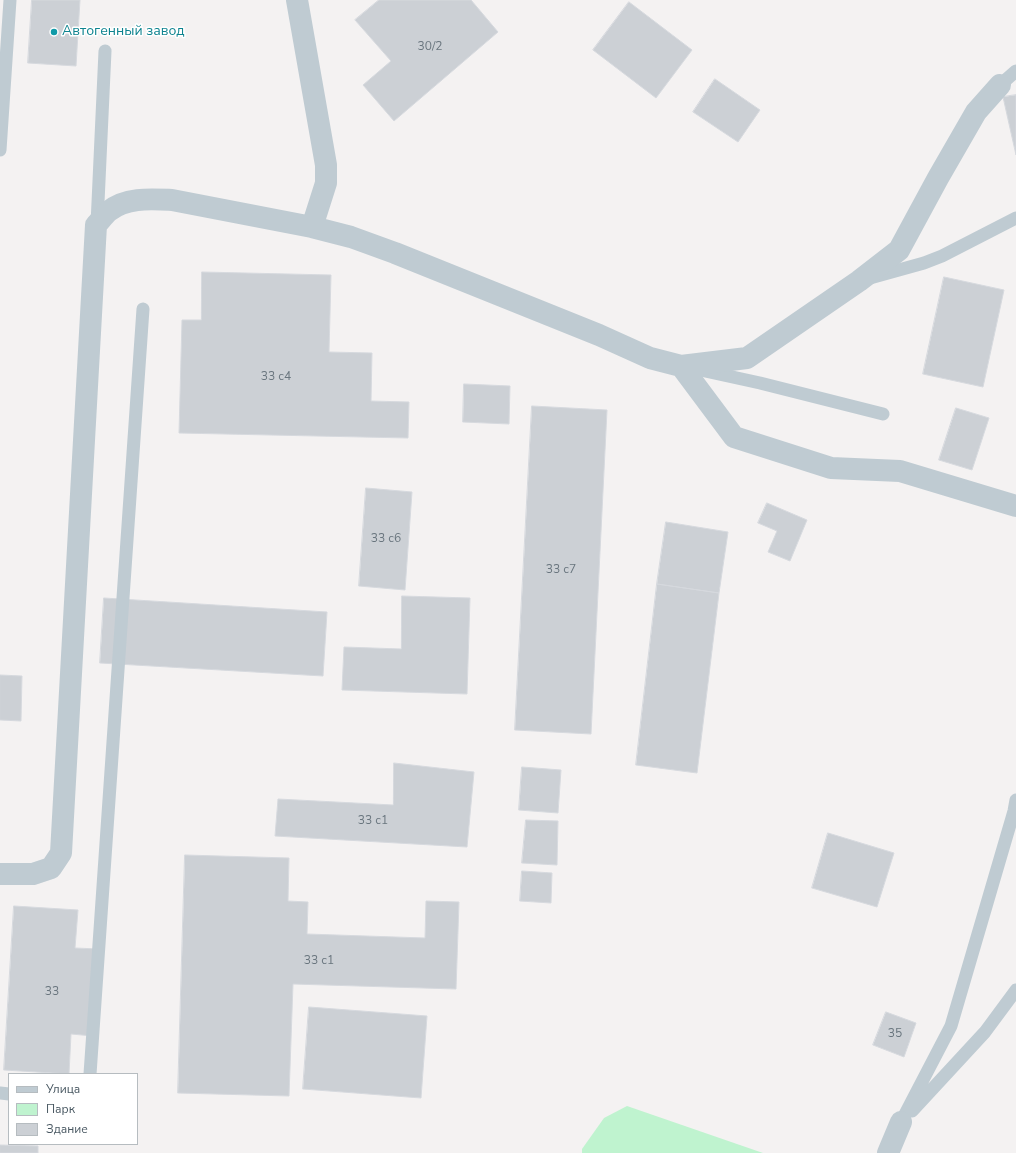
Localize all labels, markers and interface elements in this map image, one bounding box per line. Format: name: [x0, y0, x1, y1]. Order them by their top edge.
place label: Автогенный завод: [62, 24, 185, 40]
marker: Автогенный завод: [49, 27, 59, 37]
house number: 30/2: [418, 40, 442, 54]
house number: 33 с4: [261, 370, 291, 384]
house number: 33 с6: [371, 532, 401, 546]
house number: 33 с7: [546, 563, 576, 577]
house number: 33 с1: [358, 814, 388, 828]
house number: 33 с1: [304, 954, 334, 968]
house number: 33: [45, 985, 59, 999]
house number: 35: [888, 1027, 902, 1041]
legend: [8, 1073, 138, 1145]
text: Улица: [46, 1081, 80, 1097]
text: Парк: [46, 1101, 75, 1117]
text: Здание: [46, 1121, 88, 1137]

